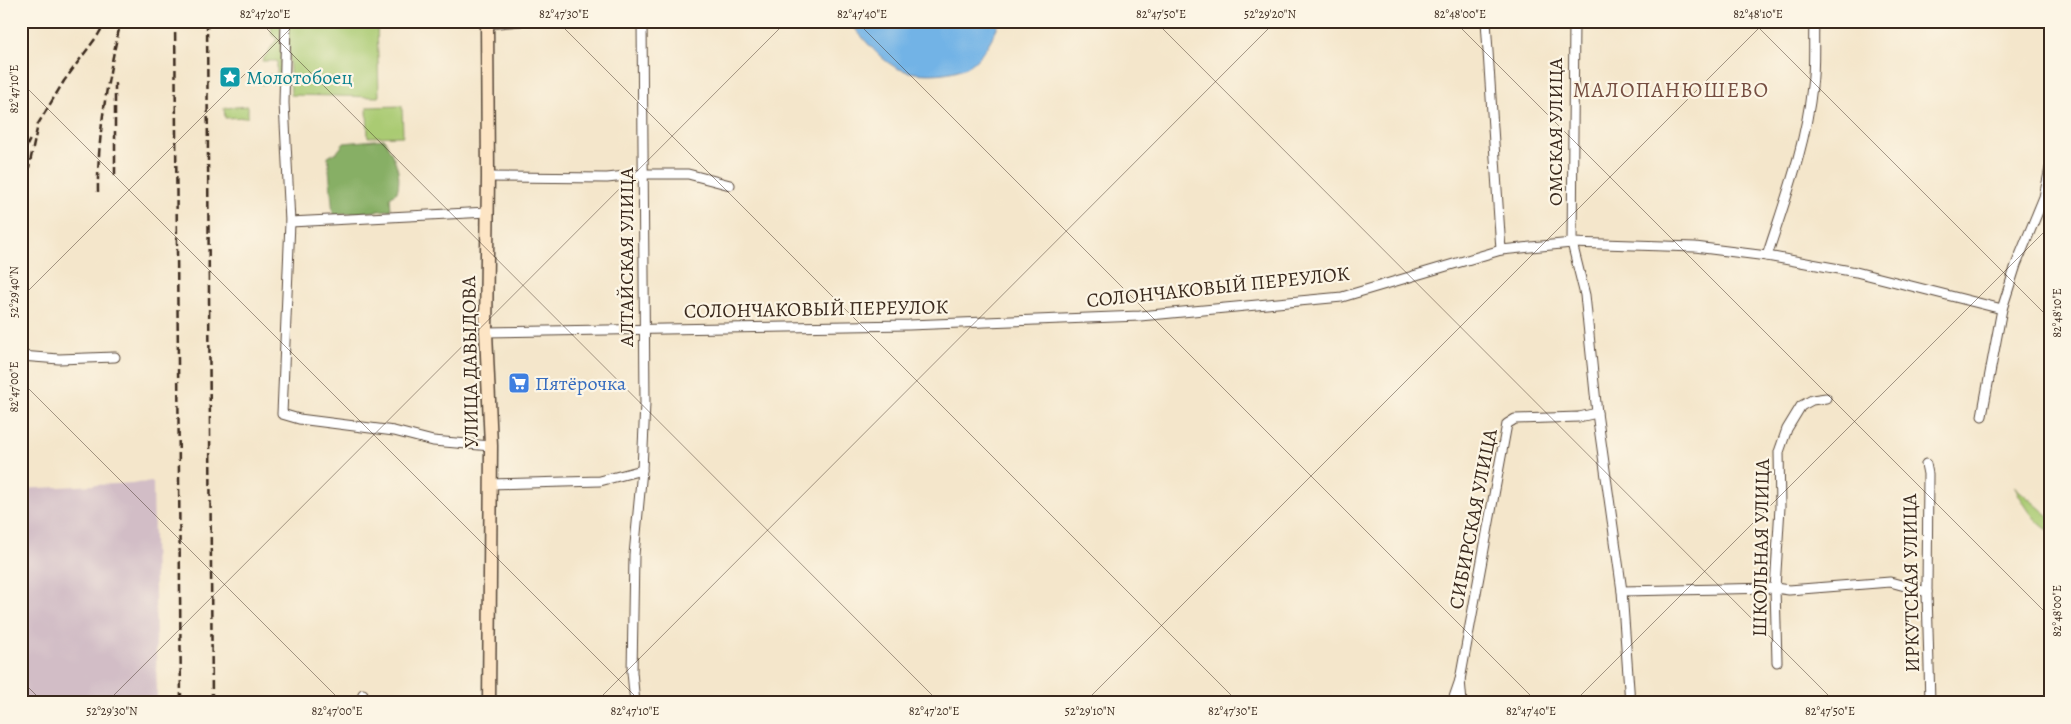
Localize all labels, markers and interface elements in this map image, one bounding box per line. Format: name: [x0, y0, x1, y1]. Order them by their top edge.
text: 82°47'20"E: [240, 6, 290, 22]
text: 82°47'30"E: [539, 6, 589, 22]
text: 82°47'40"E: [837, 6, 887, 22]
text: 82°47'50"E: [1136, 6, 1186, 22]
text: 52°29'20"N: [1244, 6, 1296, 22]
text: 82°48'00"E: [1434, 6, 1486, 22]
text: 82°48'10"E: [1733, 6, 1783, 22]
street label: ОМСКАЯ УЛИЦА: [1542, 58, 1569, 206]
place label: Молотобоец: [246, 64, 353, 91]
text: 82°47'10"E: [6, 65, 22, 113]
place icon: Молотобоец: [218, 65, 242, 89]
district label: МАЛОПАНЮШЕВО: [1573, 76, 1769, 104]
street label: АЛТАЙСКАЯ УЛИЦА: [613, 167, 640, 348]
street label: СОЛОНЧАКОВЫЙ ПЕРЕУЛОК: [1085, 260, 1351, 314]
text: 52°29'40"N: [6, 266, 22, 318]
street label: УЛИЦА ДАВЫДОВА: [455, 275, 485, 448]
text: 82°48'10"E: [2049, 288, 2065, 338]
street label: СОЛОНЧАКОВЫЙ ПЕРЕУЛОК: [684, 293, 949, 325]
text: 82°47'00"E: [6, 361, 22, 413]
place label: Пятёрочка: [535, 370, 627, 397]
supermarket icon: Пятёрочка: [507, 371, 531, 395]
street label: СИБИРСКАЯ УЛИЦА: [1442, 426, 1504, 611]
street label: ШКОЛЬНАЯ УЛИЦА: [1746, 458, 1776, 637]
street label: ИРКУТСКАЯ УЛИЦА: [1896, 493, 1926, 673]
text: 82°48'00"E: [2049, 585, 2065, 637]
text: 52°29'30"N: [86, 703, 138, 719]
text: 82°47'00"E: [311, 703, 363, 719]
text: 82°47'10"E: [611, 703, 659, 719]
text: 82°47'20"E: [909, 703, 959, 719]
text: 52°29'10"N: [1065, 703, 1116, 719]
text: 82°47'30"E: [1208, 703, 1258, 719]
text: 82°47'40"E: [1506, 703, 1556, 719]
text: 82°47'50"E: [1805, 703, 1855, 719]

